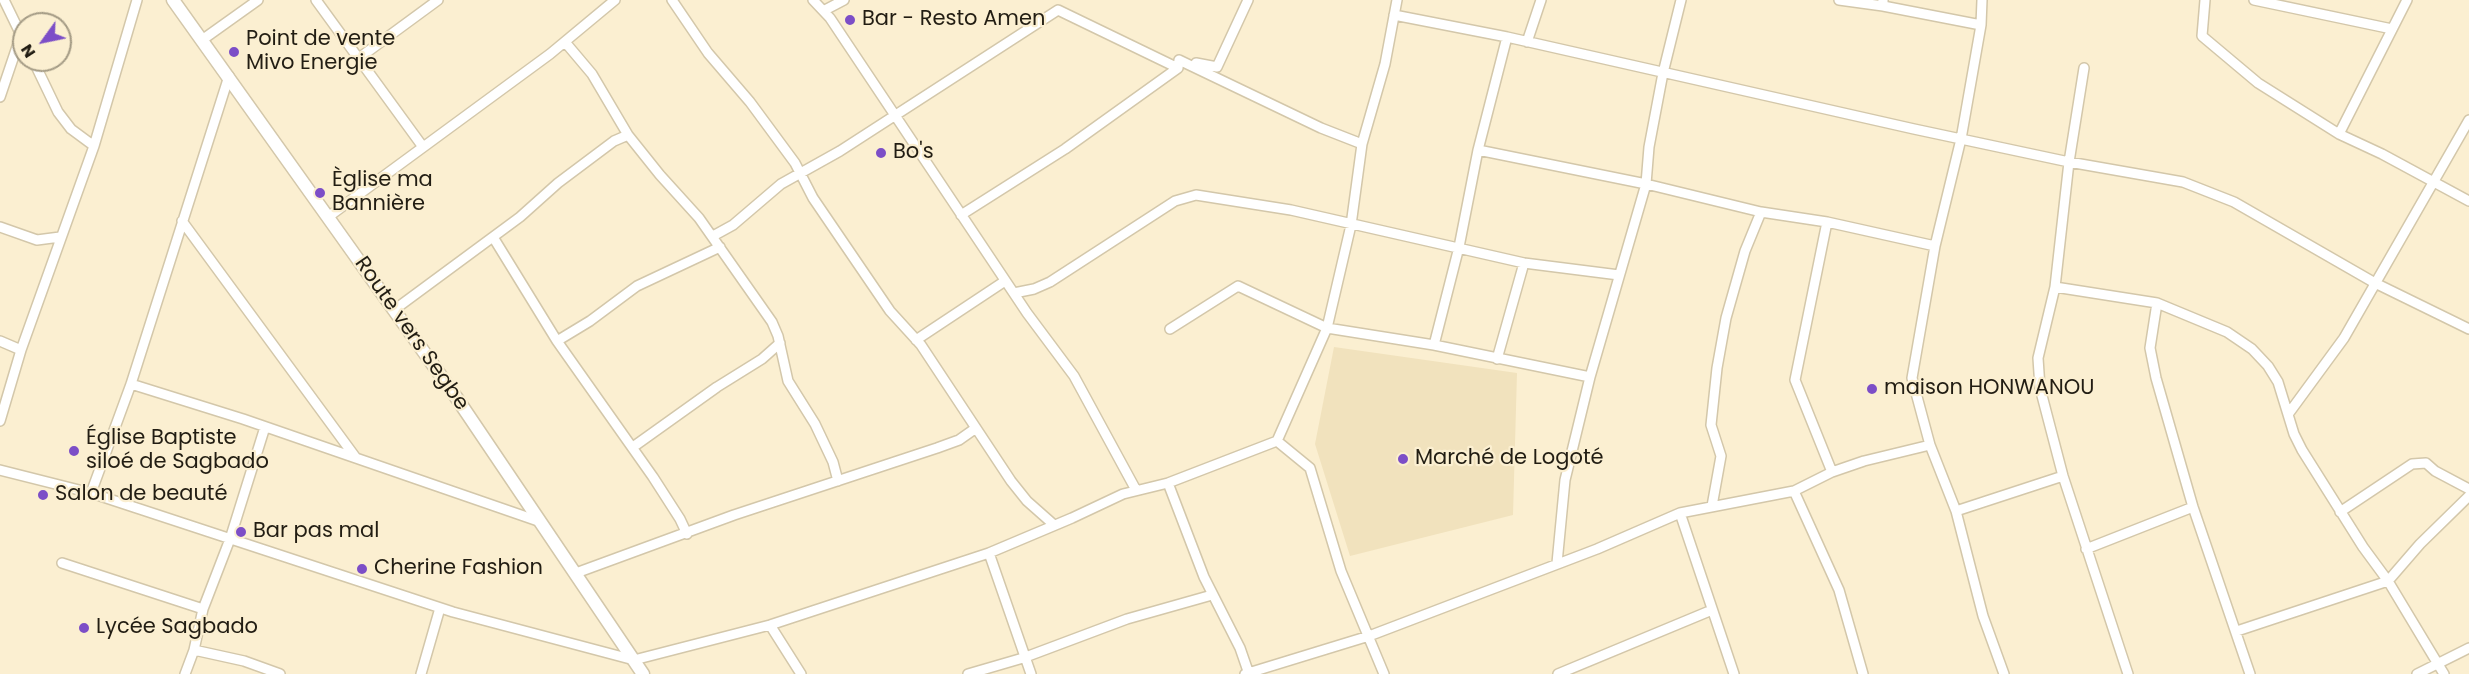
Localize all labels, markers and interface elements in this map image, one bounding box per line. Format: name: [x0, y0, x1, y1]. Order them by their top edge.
place label: Bar - Resto Amen: [862, 7, 1045, 33]
north arrow: [12, 12, 72, 72]
marker: Bar - Resto Amen: [843, 13, 857, 27]
place label: Point de vente Mivo Energie: [246, 27, 395, 77]
text: N: [15, 40, 41, 62]
marker: Point de vente Mivo Energie: [227, 45, 241, 59]
place label: Bo's: [893, 140, 934, 166]
marker: Bo's: [874, 146, 888, 160]
place label: Èglise ma Bannière: [332, 168, 433, 218]
marker: Èglise ma Bannière: [313, 186, 327, 200]
street label: Route vers Segbe: [349, 252, 473, 416]
place label: maison HONWANOU: [1884, 376, 2094, 402]
marker: maison HONWANOU: [1865, 382, 1879, 396]
place label: Église Baptiste siloé de Sagbado: [86, 426, 269, 476]
marker: Église Baptiste siloé de Sagbado: [67, 444, 81, 458]
place label: Marché de Logoté: [1415, 446, 1604, 472]
marker: Marché de Logoté: [1396, 452, 1410, 466]
place label: Salon de beauté: [55, 482, 228, 508]
marker: Salon de beauté: [36, 488, 50, 502]
place label: Bar pas mal: [253, 519, 379, 545]
marker: Bar pas mal: [234, 525, 248, 539]
place label: Cherine Fashion: [374, 556, 543, 582]
marker: Cherine Fashion: [355, 562, 369, 576]
place label: Lycée Sagbado: [96, 615, 258, 641]
marker: Lycée Sagbado: [77, 621, 91, 635]

